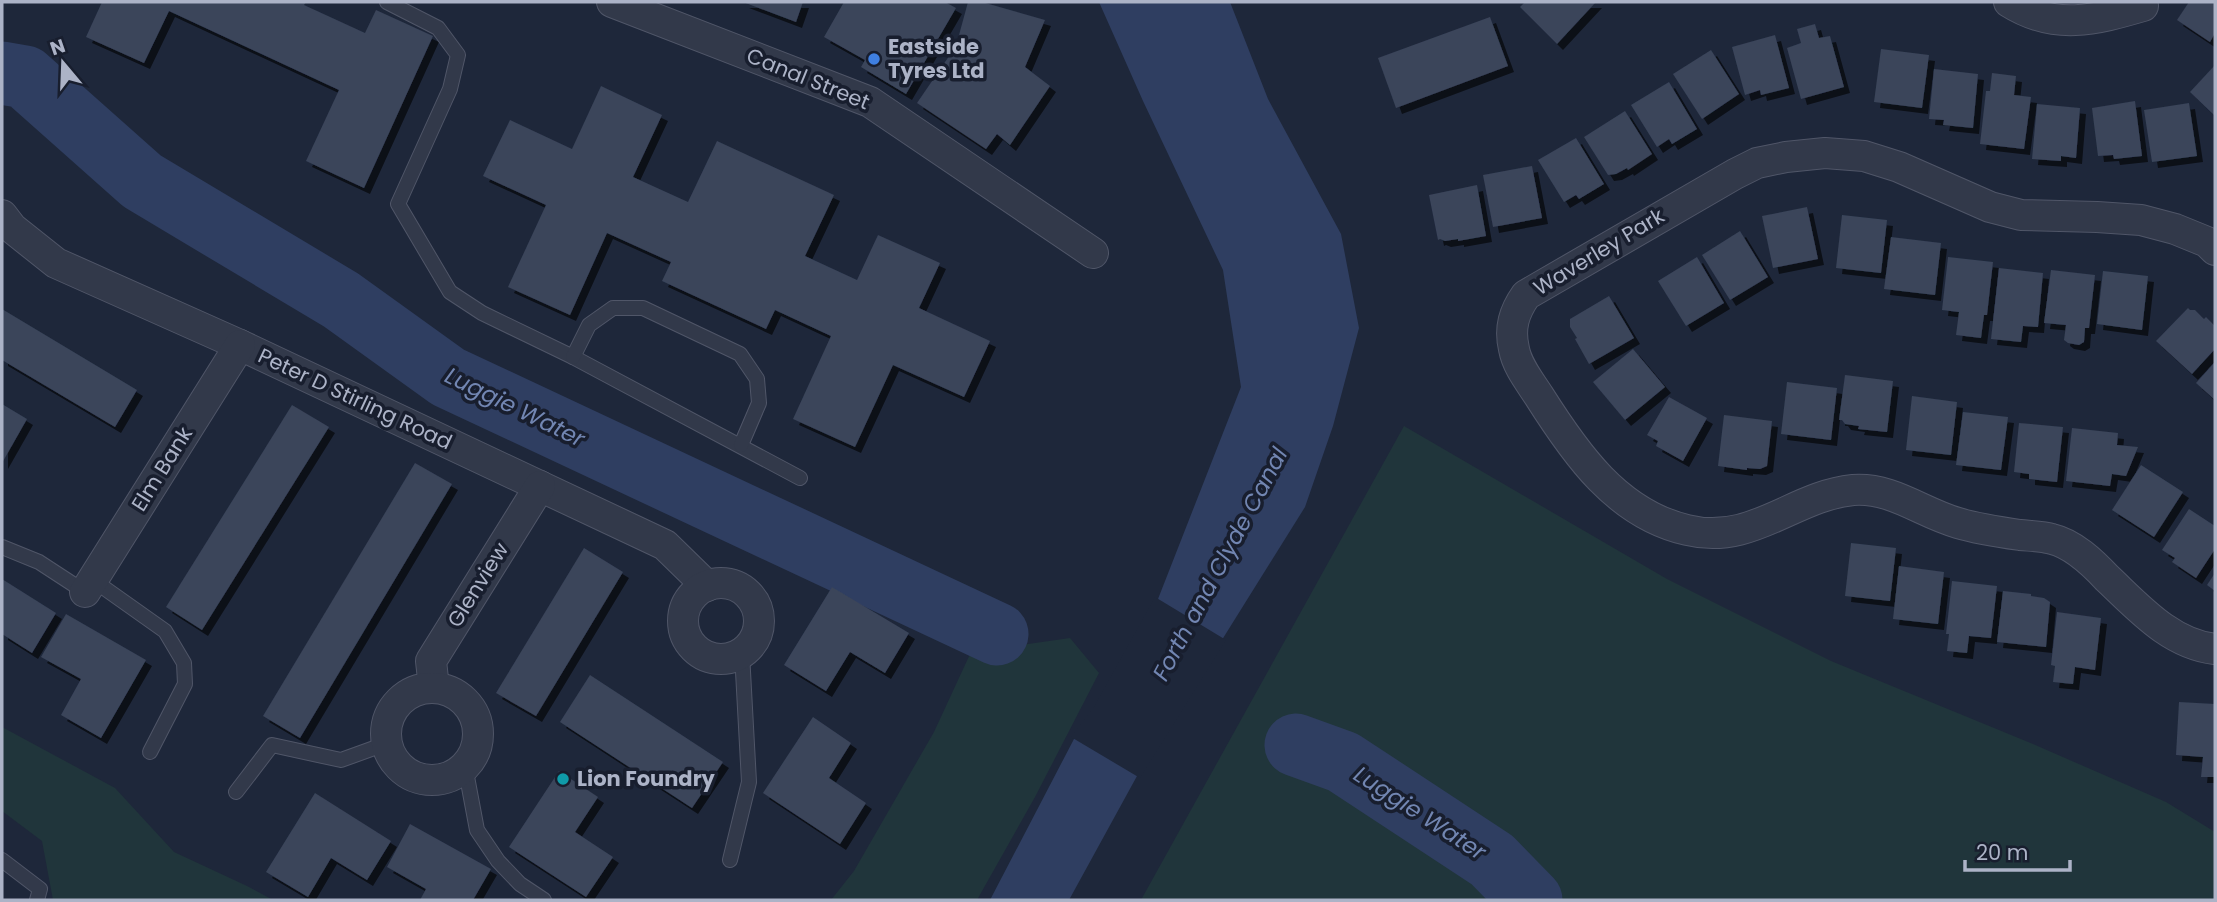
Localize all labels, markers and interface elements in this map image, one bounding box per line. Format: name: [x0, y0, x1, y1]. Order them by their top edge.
north arrow: [28, 28, 98, 98]
text: N: [46, 32, 69, 62]
place label: Eastside Tyres Ltd: [888, 32, 985, 85]
street label: Canal Street: [742, 41, 874, 116]
marker: Eastside Tyres Ltd: [866, 51, 882, 67]
street label: Waverley Park: [1528, 201, 1670, 302]
street label: Peter D Stirling Road: [254, 341, 457, 456]
water label: Luggie Water: [440, 359, 591, 455]
street label: Elm Bank: [124, 421, 199, 516]
water label: Forth and Clyde Canal: [1145, 442, 1295, 686]
street label: Glenview: [440, 537, 515, 633]
water label: Luggie Water: [1348, 758, 1494, 869]
place label: Lion Foundry: [577, 764, 716, 793]
marker: Lion Foundry: [555, 771, 571, 787]
scale bar: [1965, 828, 2070, 872]
text: 20 m: [1976, 838, 2029, 867]

